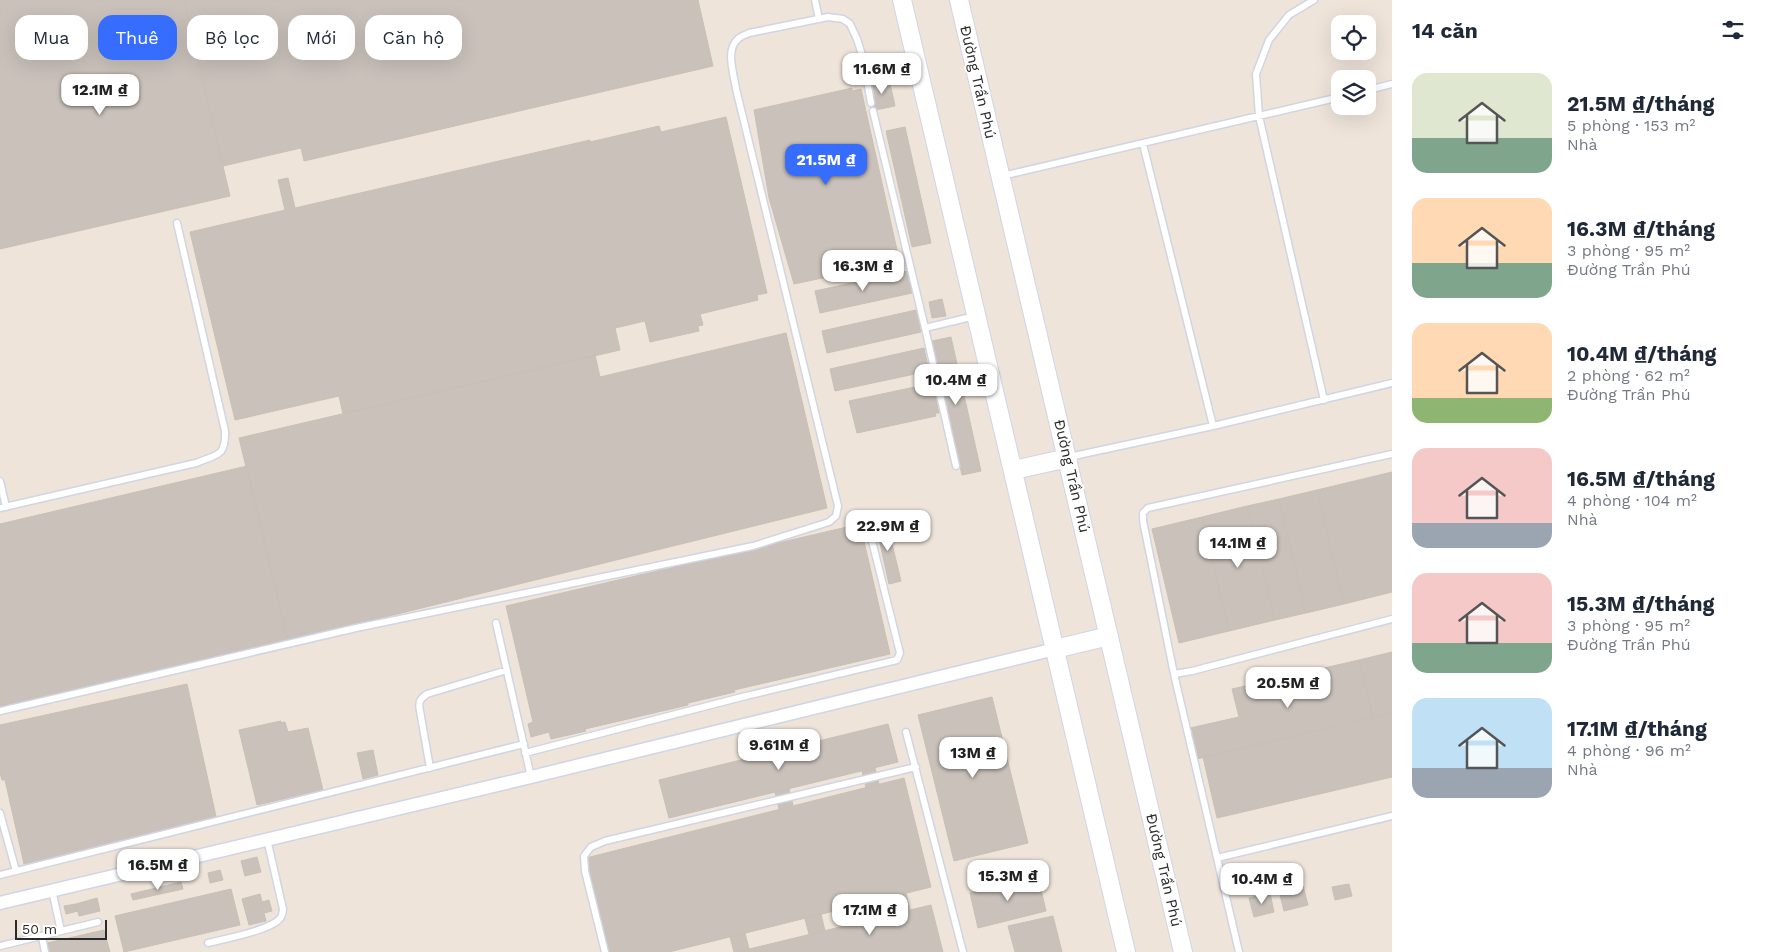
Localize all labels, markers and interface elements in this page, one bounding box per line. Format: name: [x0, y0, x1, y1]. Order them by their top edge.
chip: Mua: [15, 15, 88, 60]
chip: Thuê: [98, 15, 177, 60]
chip: Bộ lọc: [187, 15, 278, 60]
chip: Mới: [288, 15, 355, 60]
chip: Căn hộ: [365, 15, 462, 60]
map controls: [1331, 15, 1376, 115]
button: locate: [1331, 15, 1376, 60]
icon: filters: [1719, 16, 1747, 44]
text: 14 căn: [1412, 18, 1478, 43]
street label: Đường Trần Phú: [956, 24, 1000, 140]
pin: 11.6M ₫: [836, 52, 928, 95]
text: 11.6M ₫: [853, 59, 911, 78]
button: layers: [1331, 70, 1376, 115]
pin: 12.1M ₫: [54, 74, 146, 116]
text: 12.1M ₫: [72, 80, 128, 99]
text: 21.5M ₫/tháng: [1567, 91, 1714, 116]
icon: home: [1452, 93, 1512, 153]
text: 5 phòng · 153 m²: [1567, 116, 1695, 135]
text: Nhà: [1567, 135, 1598, 154]
pin: 21.5M ₫: [780, 144, 872, 186]
text: 21.5M ₫: [796, 150, 856, 169]
text: 16.3M ₫/tháng: [1567, 216, 1715, 241]
icon: home: [1452, 218, 1512, 278]
text: 3 phòng · 95 m²: [1567, 241, 1690, 260]
pin: 16.3M ₫: [817, 250, 909, 292]
text: 16.3M ₫: [833, 256, 893, 275]
text: Đường Trần Phú: [1567, 260, 1691, 279]
text: 10.4M ₫/tháng: [1567, 341, 1716, 366]
icon: home: [1452, 343, 1512, 403]
pin: 10.4M ₫: [910, 364, 1002, 406]
text: 2 phòng · 62 m²: [1567, 366, 1690, 385]
text: 10.4M ₫: [925, 370, 987, 389]
text: Đường Trần Phú: [1567, 385, 1691, 404]
street label: Đường Trần Phú: [1050, 418, 1094, 534]
text: 16.5M ₫/tháng: [1567, 466, 1715, 491]
icon: home: [1452, 468, 1512, 528]
text: 4 phòng · 104 m²: [1567, 491, 1697, 510]
pin: 22.9M ₫: [842, 510, 934, 552]
text: Nhà: [1567, 510, 1598, 529]
text: 22.9M ₫: [857, 516, 919, 535]
pin: 14.1M ₫: [1192, 526, 1284, 569]
text: 14.1M ₫: [1210, 533, 1266, 552]
text: 15.3M ₫/tháng: [1567, 591, 1714, 616]
icon: home: [1452, 593, 1512, 653]
text: 3 phòng · 95 m²: [1567, 616, 1690, 635]
text: Đường Trần Phú: [1567, 635, 1691, 654]
pin: 20.5M ₫: [1242, 666, 1334, 709]
text: 20.5M ₫: [1257, 673, 1319, 692]
text: 17.1M ₫/tháng: [1567, 716, 1707, 741]
icon: home: [1452, 718, 1512, 778]
pin: 9.61M ₫: [733, 728, 825, 771]
text: 9.61M ₫: [749, 735, 809, 754]
pin: 13M ₫: [938, 736, 1008, 779]
text: 4 phòng · 96 m²: [1567, 741, 1691, 760]
text: 13M ₫: [950, 743, 996, 762]
text: Nhà: [1567, 760, 1598, 779]
street label: Đường Trần Phú: [1142, 812, 1186, 928]
pin: 16.5M ₫: [112, 848, 204, 891]
text: 16.5M ₫: [128, 855, 188, 874]
pin: 15.3M ₫: [962, 860, 1054, 902]
pin: 10.4M ₫: [1216, 862, 1308, 905]
text: 15.3M ₫: [978, 866, 1038, 885]
text: 10.4M ₫: [1231, 869, 1293, 888]
pin: 17.1M ₫: [824, 894, 916, 936]
text: 17.1M ₫: [843, 900, 897, 919]
scale bar: [15, 917, 108, 940]
text: 50 m: [22, 921, 57, 937]

